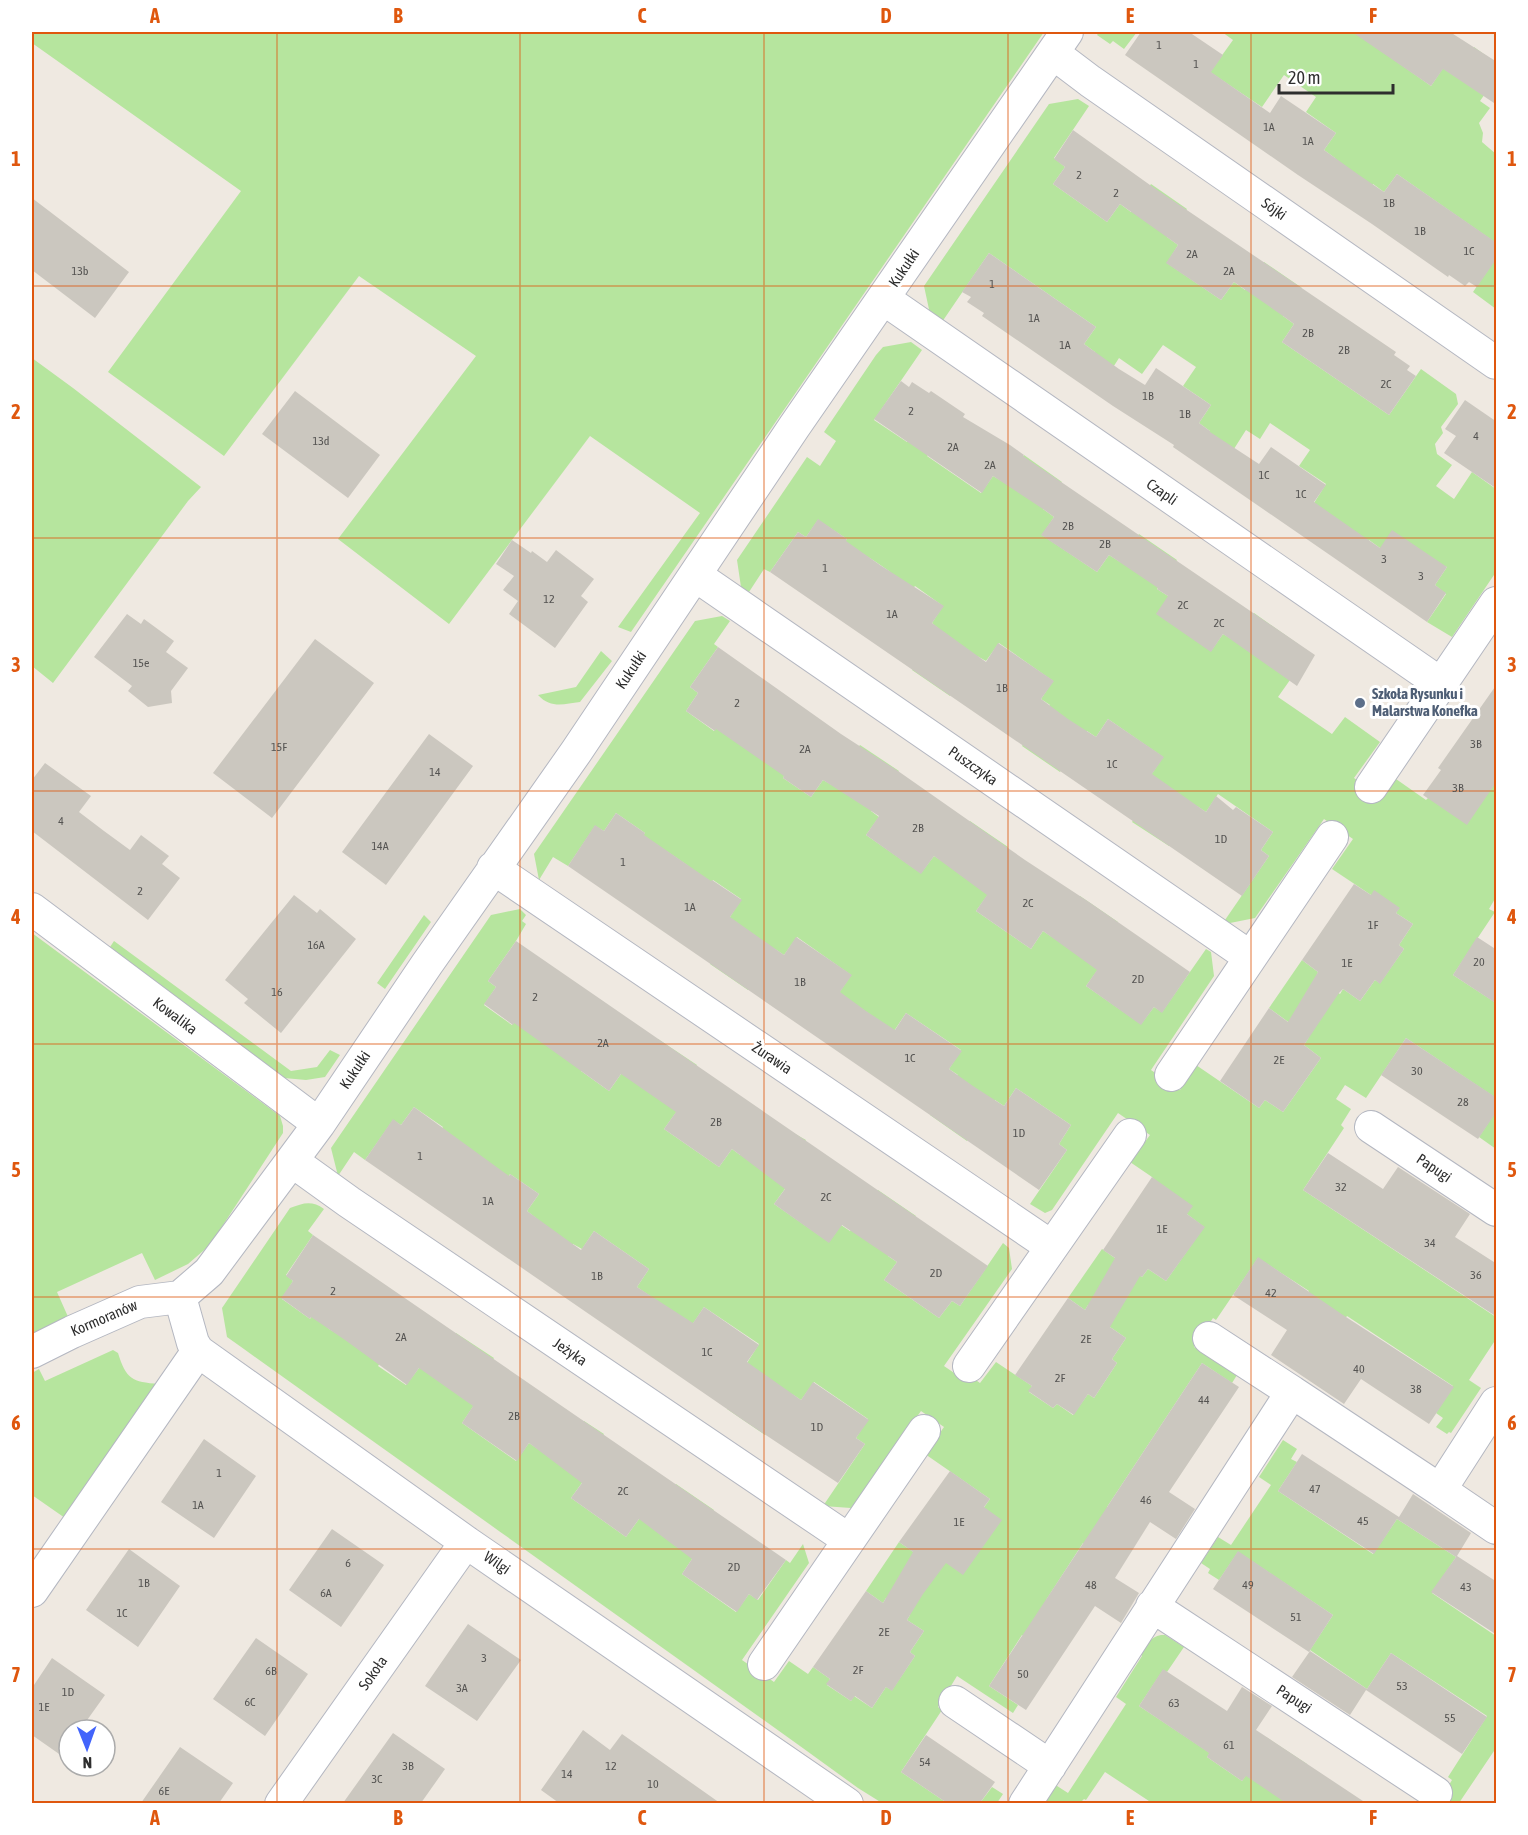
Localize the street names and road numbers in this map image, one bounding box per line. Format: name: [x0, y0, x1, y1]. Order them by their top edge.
street label: Sójki: [1259, 194, 1290, 223]
street label: Kukułki: [885, 246, 922, 290]
street label: Czapli: [1144, 475, 1181, 508]
street label: Kukułki: [612, 648, 649, 692]
street label: Puszczyka: [946, 743, 1001, 789]
street label: Kowalika: [150, 994, 201, 1038]
street label: Żurawia: [749, 1038, 795, 1077]
street label: Kukułki: [336, 1048, 373, 1092]
street label: Papugi: [1414, 1150, 1455, 1185]
street label: Kormoranów: [68, 1296, 140, 1339]
street label: Jeżyka: [550, 1334, 590, 1369]
street label: Wilgi: [481, 1548, 514, 1577]
street label: Sokoła: [355, 1652, 390, 1693]
street label: Papugi: [1274, 1681, 1315, 1716]

